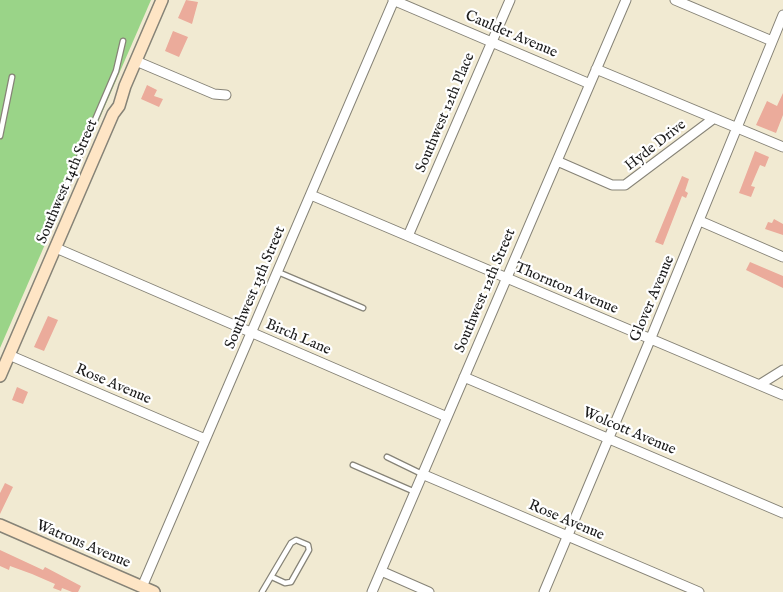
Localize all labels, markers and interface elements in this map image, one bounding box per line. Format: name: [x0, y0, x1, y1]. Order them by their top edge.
street label: Caulder Avenue: [462, 7, 560, 63]
street label: Southwest 12th Place: [413, 50, 479, 176]
street label: Southwest 14th Street: [34, 117, 102, 247]
street label: Hyde Drive: [622, 117, 690, 175]
street label: Southwest 13th Street: [222, 224, 290, 352]
street label: Southwest 12th Street: [452, 226, 520, 356]
street label: Glover Avenue: [627, 253, 679, 345]
street label: Thornton Avenue: [512, 259, 620, 319]
street label: Birch Lane: [263, 316, 333, 360]
street label: Rose Avenue: [72, 361, 154, 409]
street label: Wolcott Avenue: [580, 404, 678, 460]
street label: Rose Avenue: [525, 497, 607, 545]
street label: Watrous Avenue: [33, 517, 133, 573]

